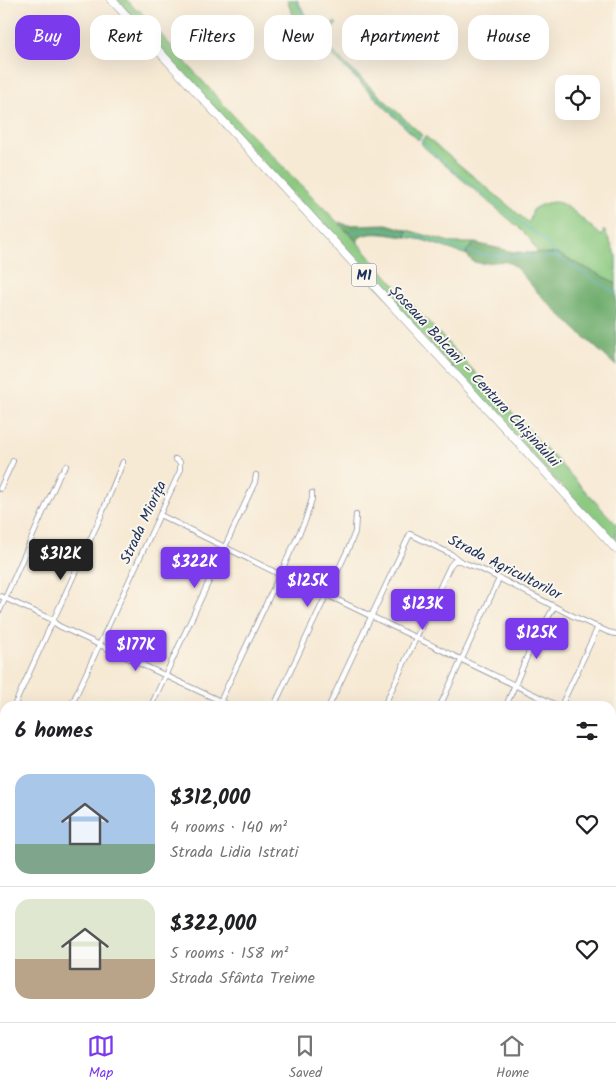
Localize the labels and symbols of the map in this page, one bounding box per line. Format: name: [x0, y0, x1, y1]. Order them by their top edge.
road number: M1: [352, 264, 376, 286]
street label: Șoseaua Balcani - Centura Chișinăului: [383, 280, 566, 474]
street label: Strada Miorița: [114, 477, 174, 568]
street label: Strada Agricultorilor: [443, 529, 567, 607]
pin: $312K: [26, 538, 96, 581]
pin: $322K: [160, 546, 230, 589]
pin: $125K: [273, 566, 343, 608]
pin: $123K: [388, 588, 458, 631]
pin: $125K: [502, 618, 572, 660]
pin: $177K: [101, 630, 171, 672]

